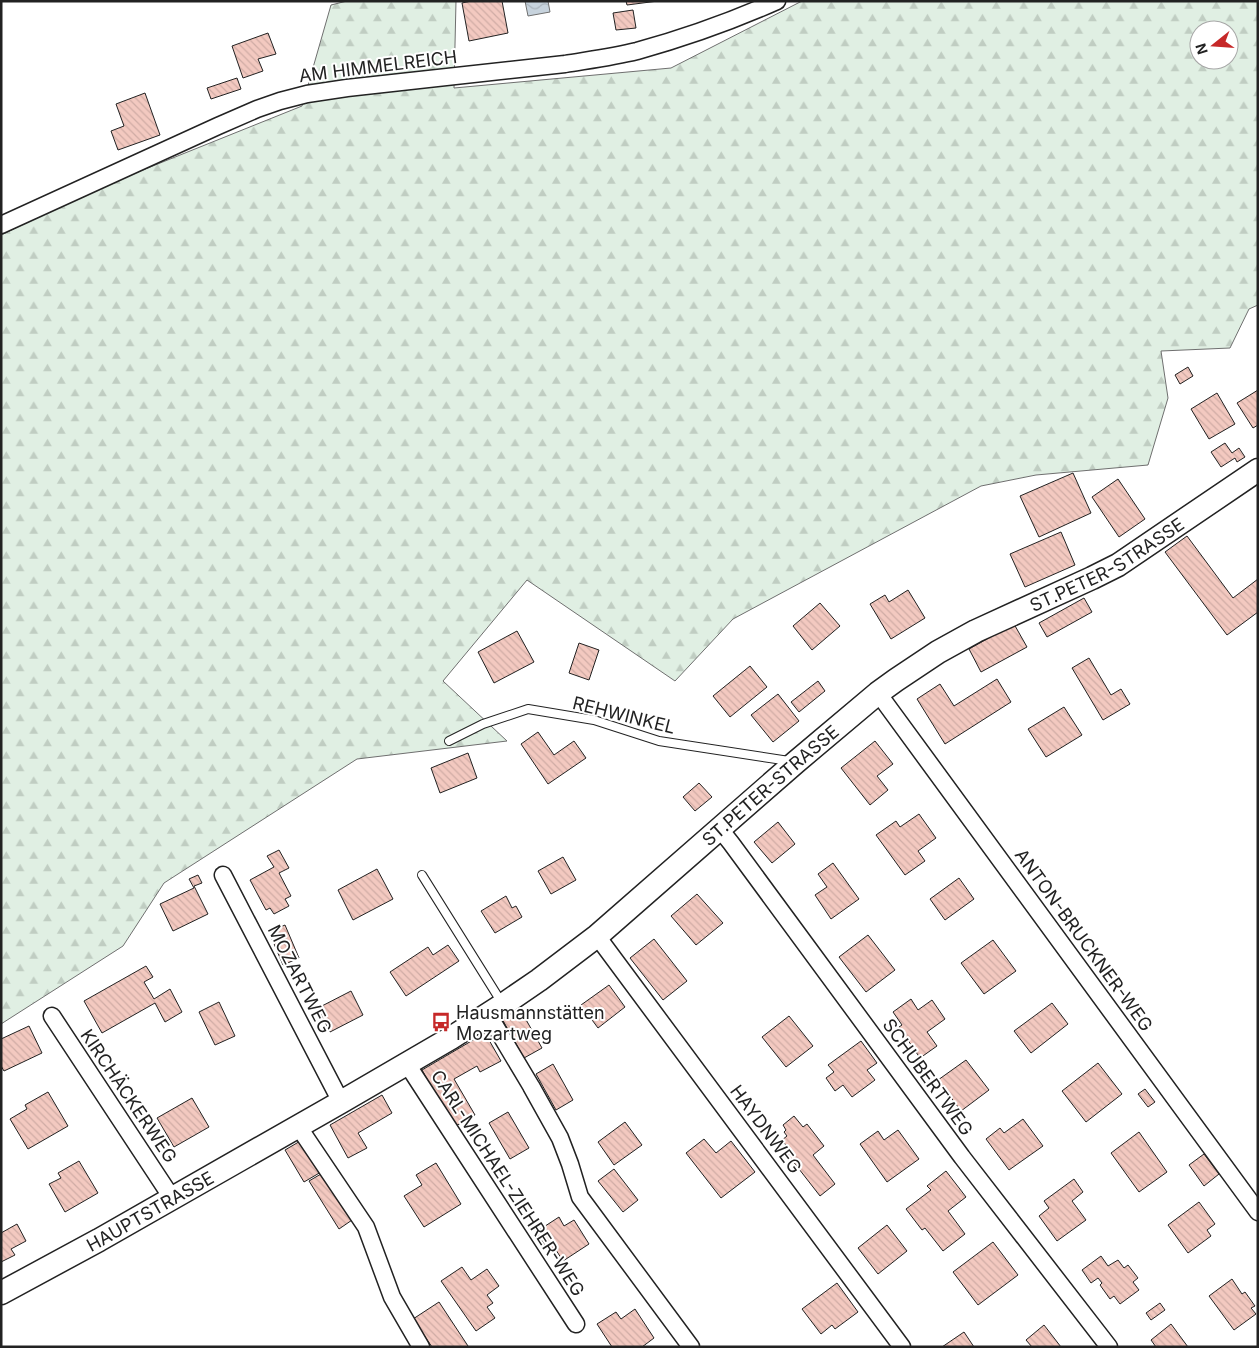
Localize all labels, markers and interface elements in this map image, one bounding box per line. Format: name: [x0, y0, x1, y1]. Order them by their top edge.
north arrow: [1189, 20, 1239, 70]
text: N: [1191, 41, 1211, 57]
street label: AM HIMMELREICH: [298, 46, 458, 86]
street label: ST.PETER-STRASSE: [1026, 513, 1188, 616]
street label: REHWINKEL: [571, 692, 677, 738]
street label: ST.PETER-STRASSE: [698, 720, 843, 850]
street label: ANTON-BRUCKNER-WEG: [1011, 845, 1157, 1035]
street label: MOZARTWEG: [264, 921, 336, 1037]
place label: Hausmannstätten Mozartweg: [456, 1002, 605, 1044]
bus stop icon: Hausmannstätten Mozartweg: [430, 1011, 452, 1033]
street label: SCHUBERTWEG: [879, 1014, 977, 1140]
street label: KIRCHÄCKERWEG: [77, 1025, 182, 1167]
street label: CARL-MICHAEL-ZIEHRER-WEG: [427, 1066, 589, 1300]
street label: HAYDNWEG: [726, 1081, 806, 1177]
street label: HAUPTSTRASSE: [83, 1166, 217, 1255]

